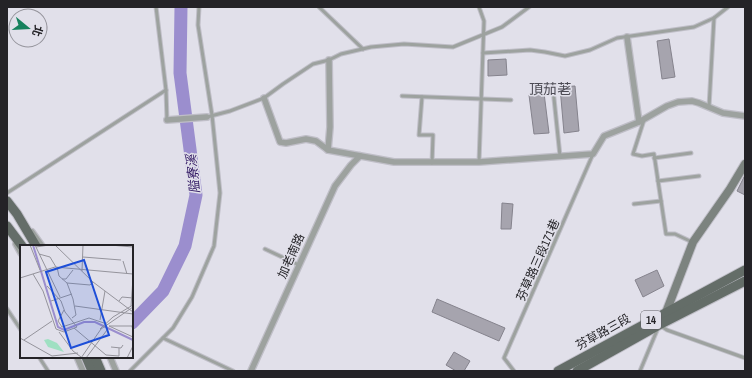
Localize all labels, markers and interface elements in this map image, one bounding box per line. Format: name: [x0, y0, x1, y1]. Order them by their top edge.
north arrow: [8, 8, 48, 48]
text: 北: [29, 24, 46, 38]
district label: 頂茄荖: [529, 80, 571, 98]
water label: 隘寮溪: [182, 152, 203, 194]
street label: 芬草路三段171巷: [513, 216, 563, 304]
street label: 加老南路: [274, 231, 308, 281]
inset map: [20, 245, 133, 358]
street label: 芬草路三段: [573, 310, 633, 354]
road number: 14: [641, 311, 661, 329]

